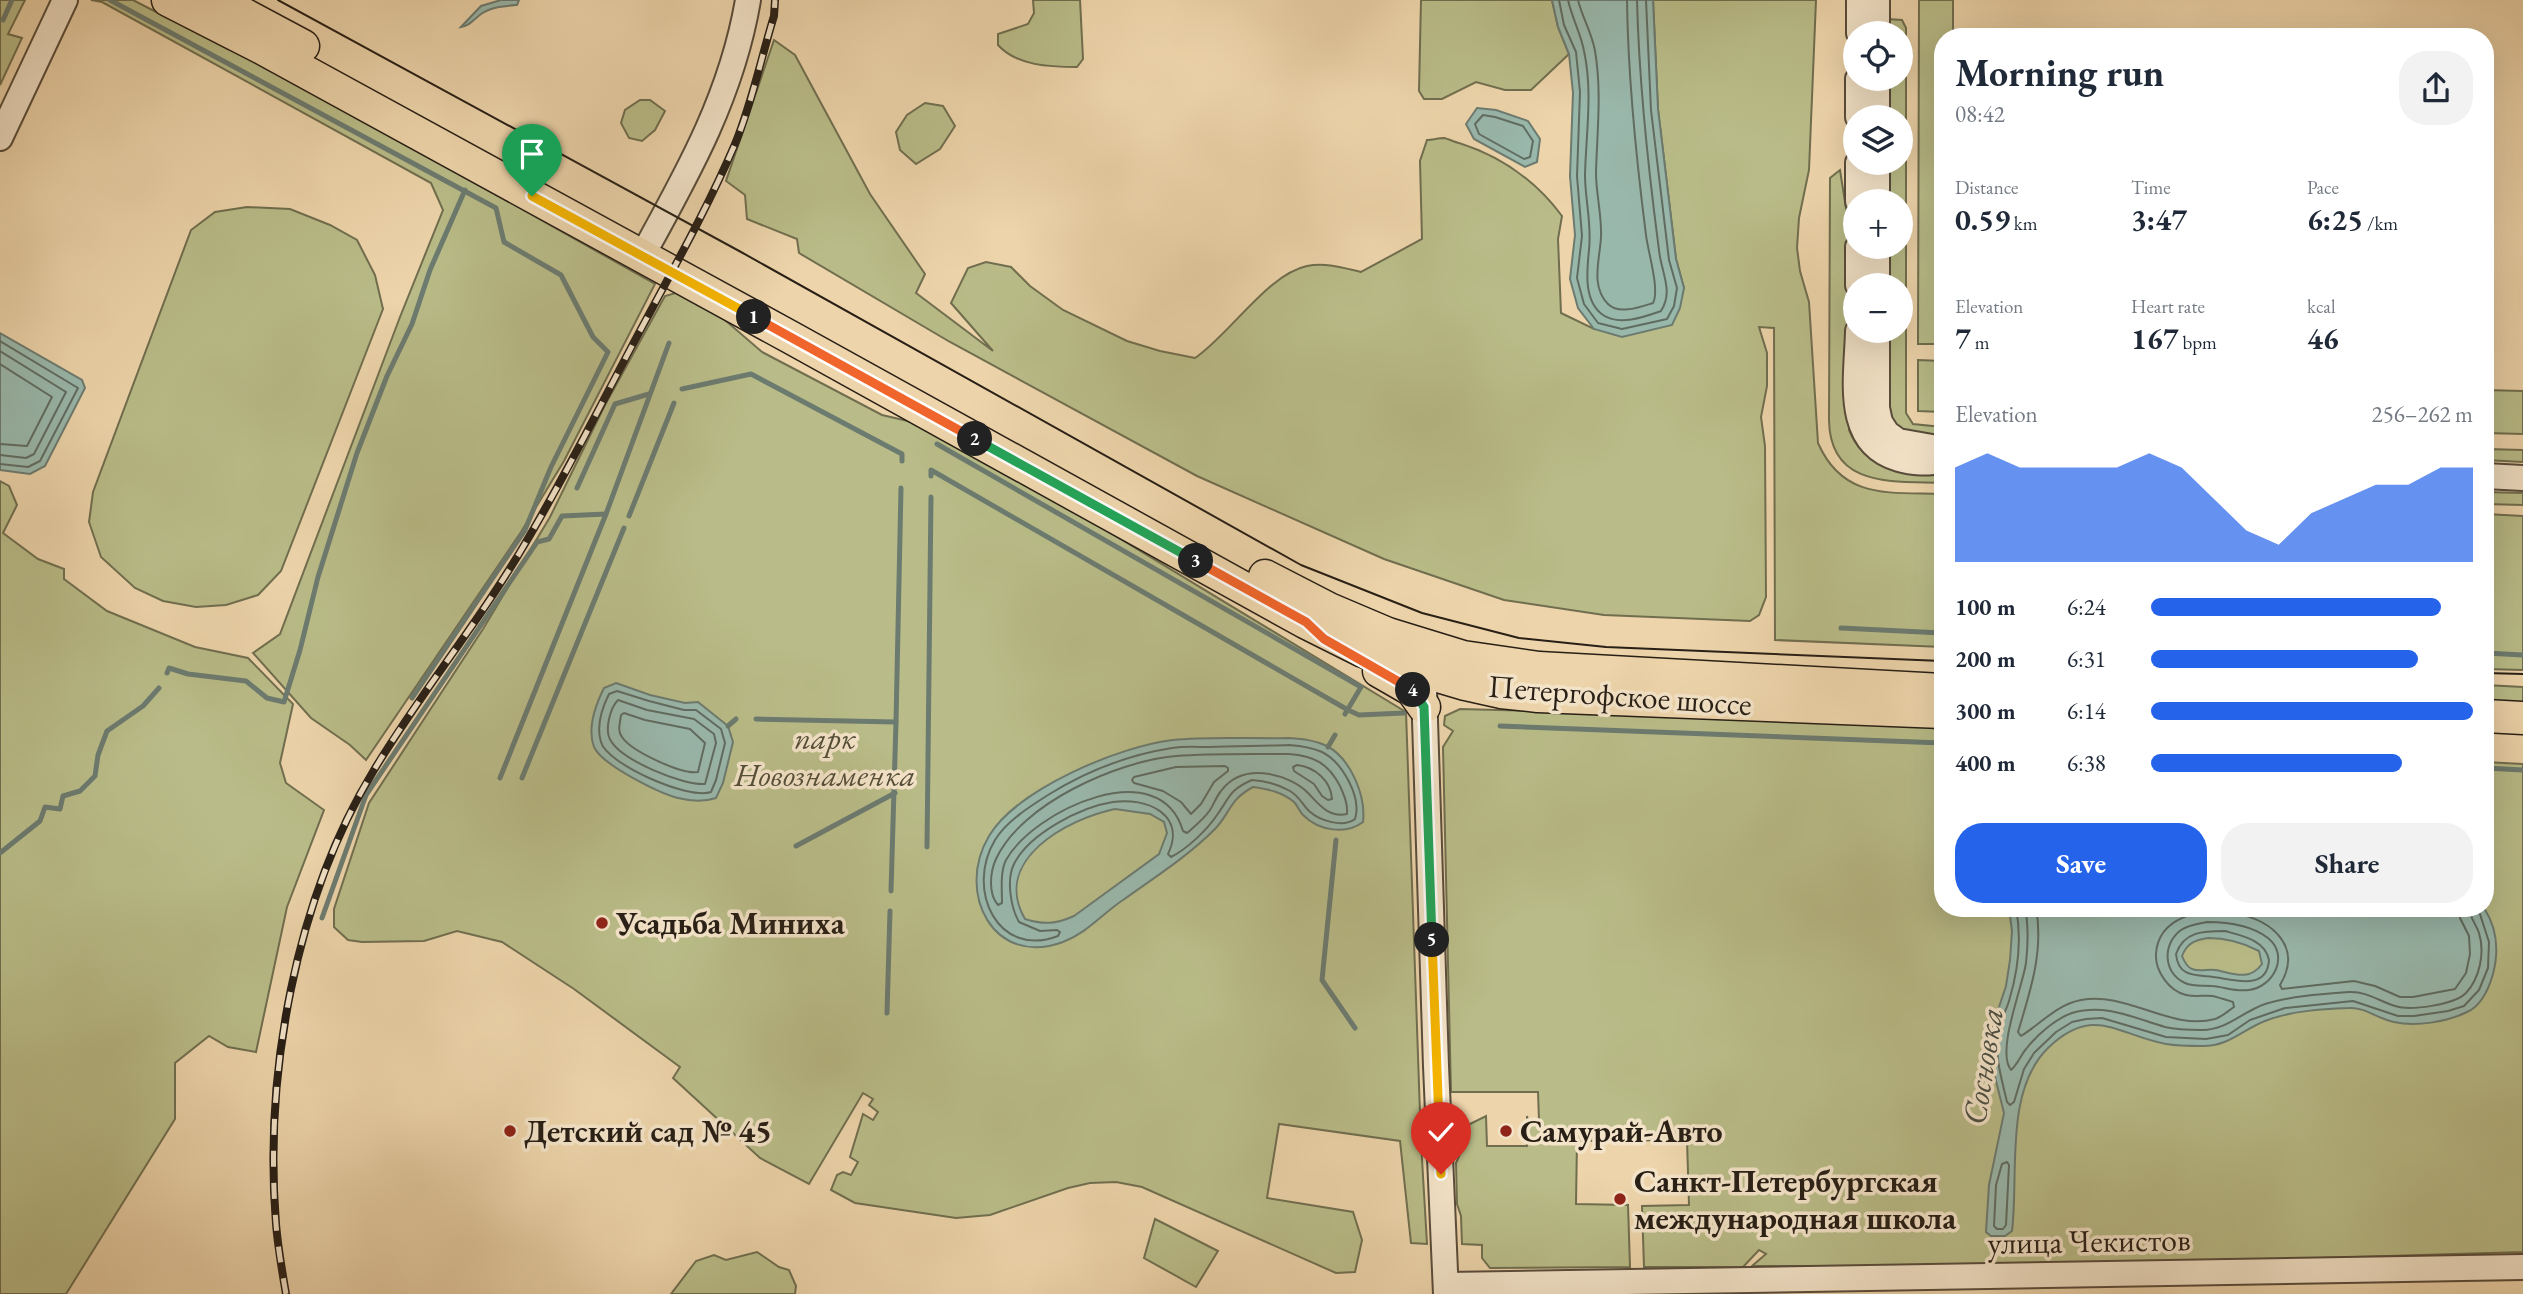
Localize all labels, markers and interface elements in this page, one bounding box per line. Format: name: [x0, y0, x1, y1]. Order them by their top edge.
map controls: [1843, 21, 1913, 343]
button: locate: [1843, 21, 1913, 91]
text: Morning run: [1955, 48, 2164, 97]
button: share: [2399, 51, 2473, 125]
text: 08:42: [1955, 99, 2005, 129]
button: layers: [1843, 105, 1913, 175]
pin: [502, 124, 562, 196]
icon: arrive: [513, 135, 551, 173]
text: Distance: [1955, 175, 2018, 200]
text: Time: [2131, 175, 2171, 200]
text: Pace: [2307, 175, 2339, 200]
button: +: [1843, 189, 1913, 259]
text: 0.59: [1955, 200, 2010, 239]
text: 3:47: [2131, 200, 2187, 239]
text: 6:25: [2307, 200, 2363, 239]
text: km: [2010, 211, 2038, 236]
text: /km: [2363, 211, 2398, 236]
button: −: [1843, 273, 1913, 343]
text: Elevation: [1955, 294, 2023, 319]
text: Heart rate: [2131, 294, 2205, 319]
text: kcal: [2307, 294, 2336, 319]
pin: 1: [736, 300, 772, 334]
text: 1: [748, 304, 759, 329]
text: 7: [1955, 319, 1971, 358]
text: 167: [2131, 319, 2179, 358]
text: 46: [2307, 319, 2339, 358]
text: m: [1971, 330, 1989, 355]
text: bpm: [2179, 330, 2217, 355]
text: Elevation: [1955, 399, 2038, 429]
text: 256–262 m: [2372, 399, 2473, 429]
pin: 2: [958, 422, 992, 457]
text: 2: [969, 426, 980, 451]
pin: 3: [1178, 544, 1214, 578]
text: 3: [1190, 548, 1201, 573]
text: 100 m: [1955, 592, 2016, 622]
text: 6:24: [2067, 592, 2106, 622]
text: 200 m: [1955, 644, 2016, 674]
text: 6:31: [2067, 644, 2106, 674]
street label: Петергофское шоссе: [1487, 665, 1753, 725]
pin: 4: [1396, 672, 1430, 708]
text: 4: [1407, 677, 1418, 702]
text: 300 m: [1955, 696, 2016, 726]
text: 6:14: [2067, 696, 2106, 726]
park label: парк Новознаменка: [734, 717, 915, 796]
text: 400 m: [1955, 748, 2016, 778]
text: 6:38: [2067, 748, 2106, 778]
button: Save: [1955, 823, 2207, 903]
button: Share: [2221, 823, 2473, 903]
place label: Усадьба Миниха: [615, 902, 846, 944]
marker: Усадьба Миниха: [594, 915, 610, 931]
pin: 5: [1414, 922, 1450, 958]
text: 5: [1426, 927, 1437, 952]
water label: Сосновка: [1952, 1005, 2013, 1128]
pin: [1411, 1102, 1471, 1174]
place label: Детский сад № 45: [524, 1110, 772, 1152]
place label: Самурай-Авто: [1520, 1110, 1723, 1152]
icon: check: [1422, 1113, 1460, 1151]
marker: Детский сад № 45: [502, 1123, 518, 1139]
marker: Самурай-Авто: [1498, 1123, 1514, 1139]
place label: Санкт-Петербургская международная школа: [1634, 1160, 1957, 1239]
marker: Санкт-Петербургская международная школа: [1612, 1191, 1628, 1207]
street label: улица Чекистов: [1987, 1218, 2191, 1264]

